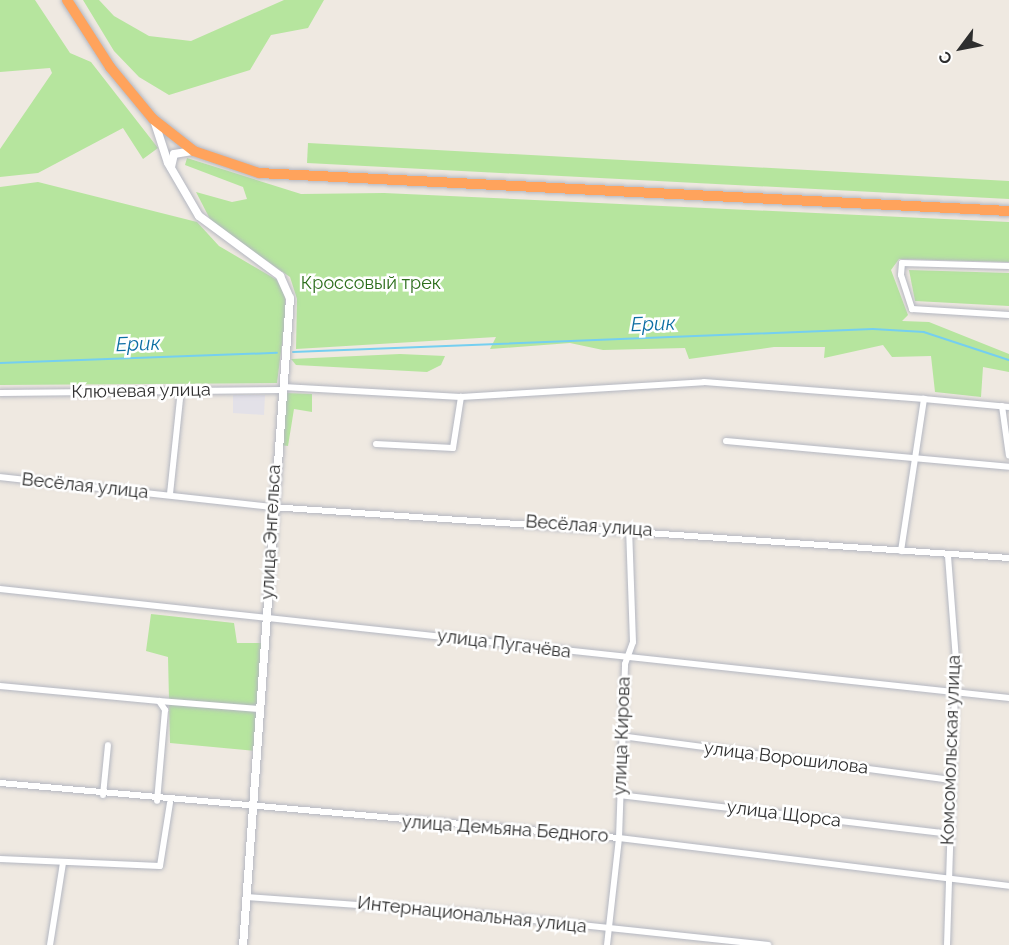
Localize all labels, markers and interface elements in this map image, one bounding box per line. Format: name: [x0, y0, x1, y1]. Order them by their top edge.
north arrow: [931, 18, 991, 78]
text: С: [934, 48, 956, 68]
park label: Кроссовый трек: [301, 272, 441, 294]
water label: Ерик: [630, 311, 676, 337]
water label: Ерик: [115, 331, 161, 357]
street label: Ключевая улица: [71, 379, 211, 403]
street label: улица Энгельса: [257, 464, 285, 600]
street label: Весёлая улица: [20, 469, 150, 503]
street label: Весёлая улица: [525, 511, 653, 541]
street label: улица Пугачёва: [436, 625, 572, 663]
street label: Комсомольская улица: [937, 654, 965, 846]
street label: улица Кирова: [609, 676, 635, 796]
street label: улица Ворошилова: [703, 737, 869, 779]
street label: улица Щорса: [726, 796, 842, 832]
street label: улица Демьяна Бедного: [401, 811, 609, 847]
street label: Интернациональная улица: [356, 892, 588, 938]

